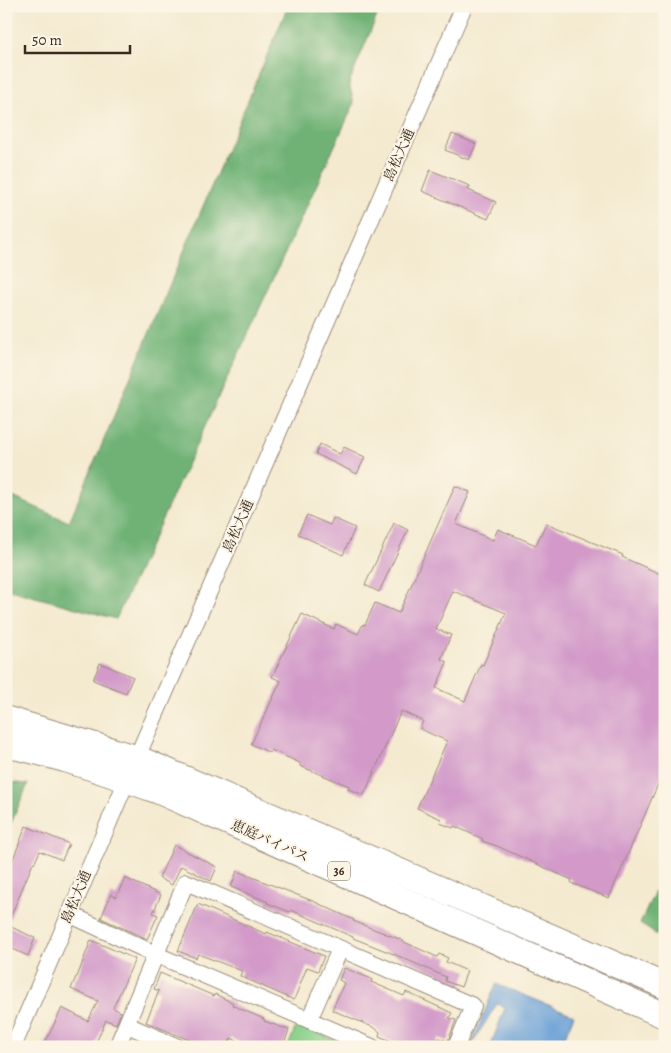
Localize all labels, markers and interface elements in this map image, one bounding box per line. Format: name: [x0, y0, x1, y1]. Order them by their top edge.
scale bar: [25, 22, 130, 54]
text: 50 m: [32, 30, 62, 50]
street label: 島松大通: [379, 126, 419, 184]
street label: 島松大通: [218, 497, 258, 555]
street label: 恵庭バイパス: [228, 815, 312, 867]
road number: 36: [328, 861, 350, 880]
street label: 島松大通: [56, 868, 96, 926]

